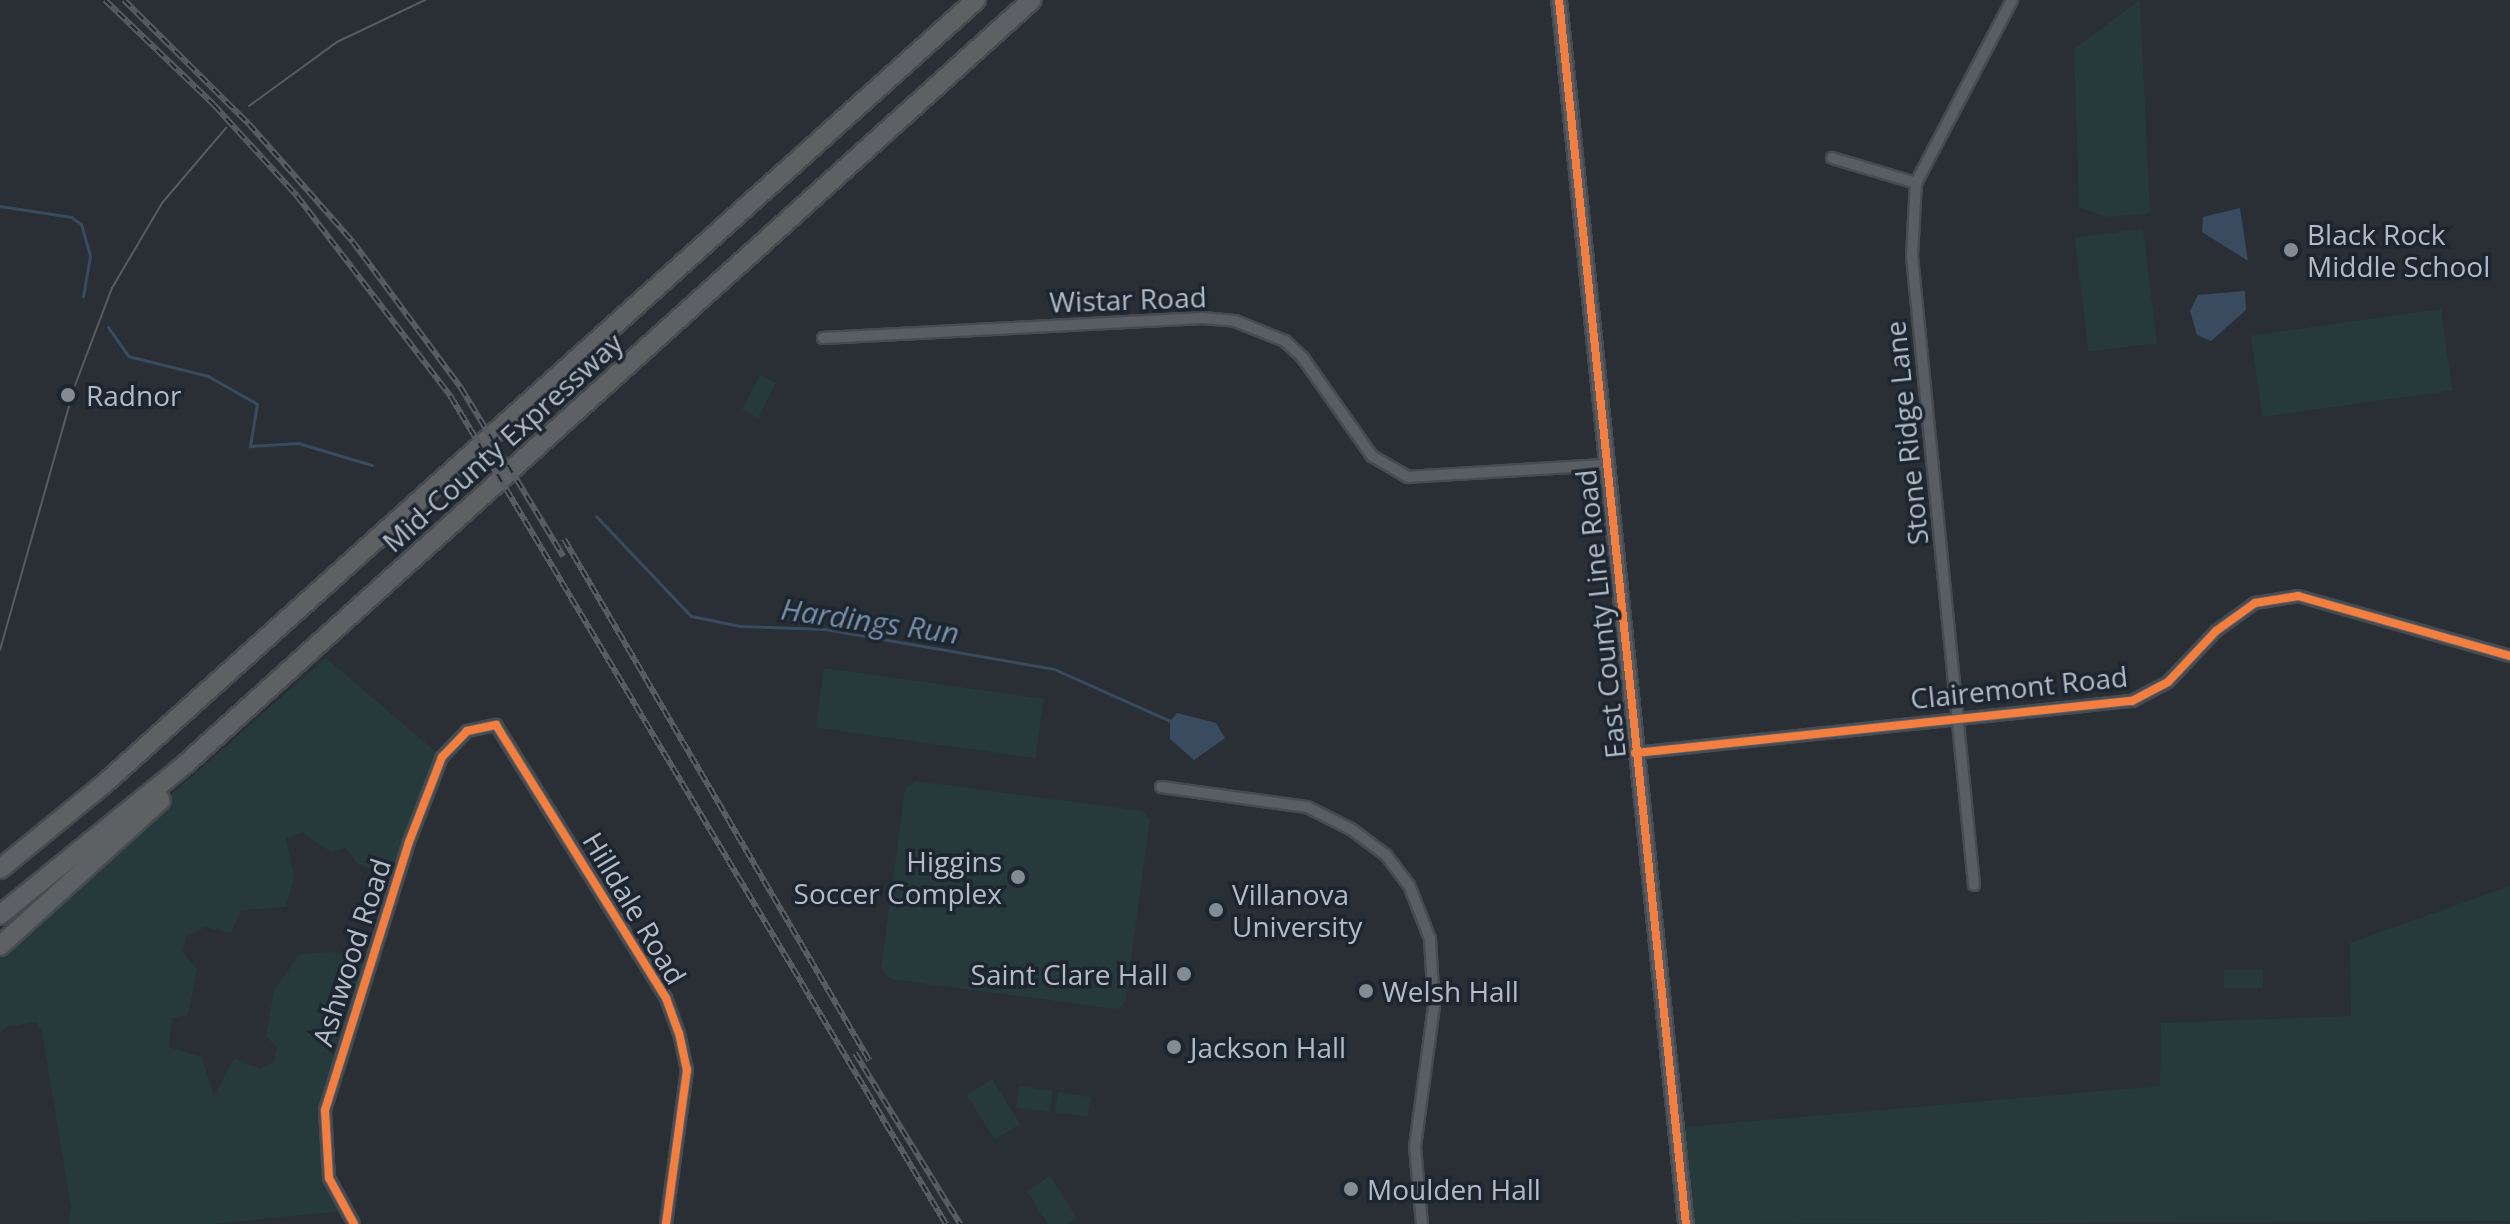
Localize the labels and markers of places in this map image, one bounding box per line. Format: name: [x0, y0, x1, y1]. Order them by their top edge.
place label: Black Rock Middle School: [2307, 217, 2490, 283]
marker: Black Rock Middle School: [2282, 241, 2300, 259]
place label: Radnor: [86, 378, 181, 412]
marker: Radnor: [57, 384, 79, 406]
place label: Higgins Soccer Complex: [794, 844, 1002, 910]
marker: Higgins Soccer Complex: [1009, 868, 1027, 886]
place label: Villanova University: [1232, 877, 1362, 943]
marker: Villanova University: [1207, 901, 1225, 919]
place label: Saint Clare Hall: [971, 957, 1168, 991]
marker: Saint Clare Hall: [1175, 965, 1193, 983]
place label: Welsh Hall: [1382, 974, 1519, 1008]
marker: Welsh Hall: [1357, 982, 1375, 1000]
place label: Jackson Hall: [1190, 1030, 1346, 1064]
marker: Jackson Hall: [1165, 1038, 1183, 1056]
place label: Moulden Hall: [1367, 1172, 1541, 1206]
marker: Moulden Hall: [1342, 1180, 1360, 1198]

